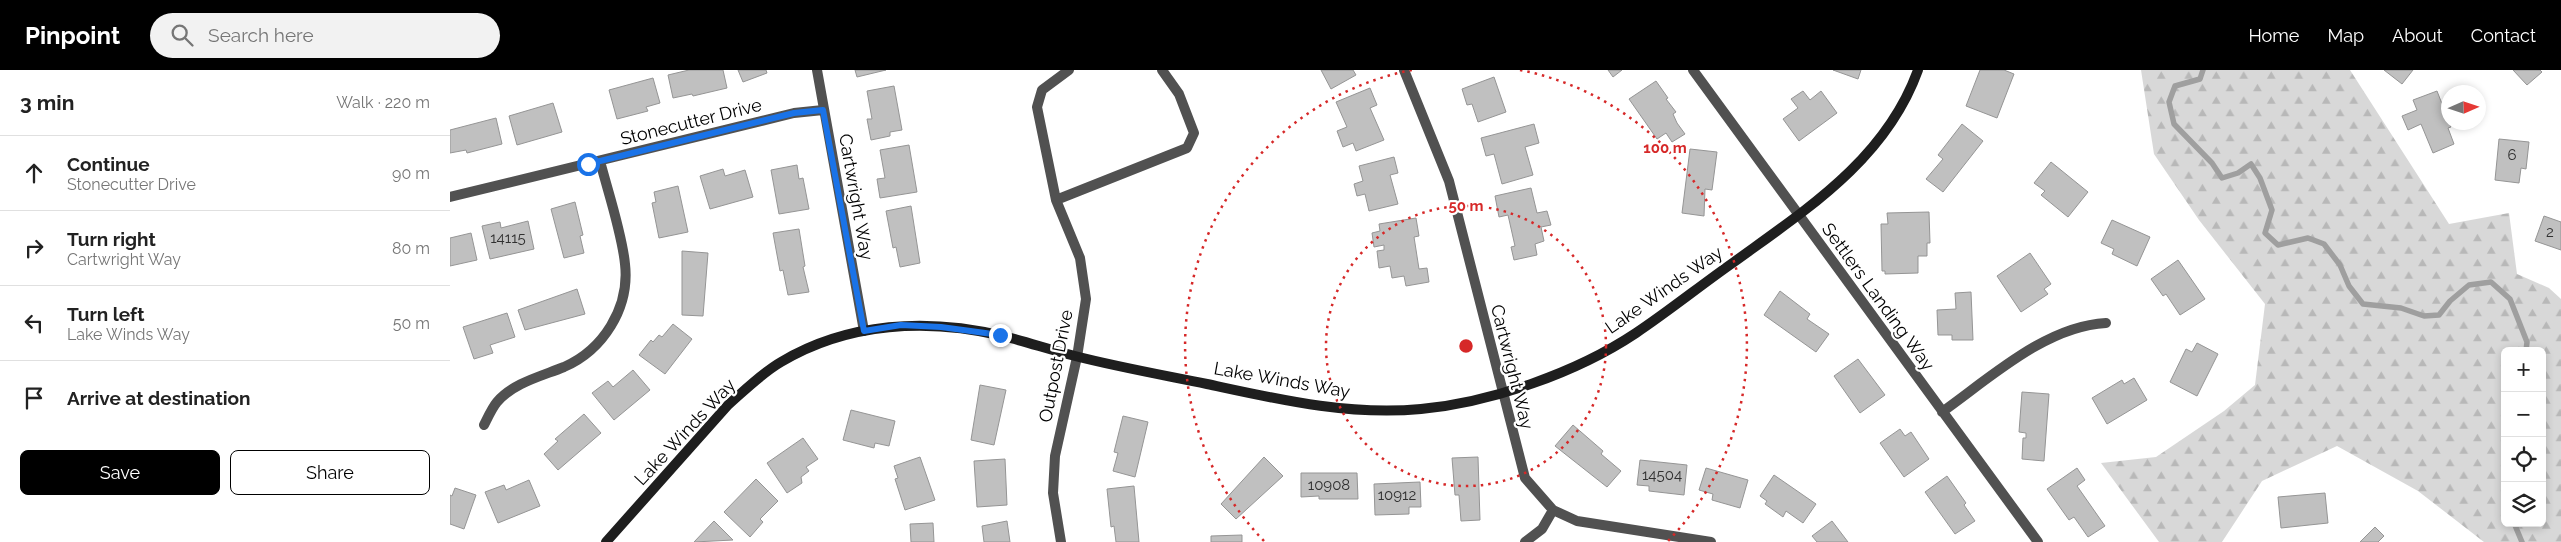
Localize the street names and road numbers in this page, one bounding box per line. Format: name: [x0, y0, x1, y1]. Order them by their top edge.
street label: Stonecutter Drive: [618, 94, 764, 149]
street label: Cartwright Way: [835, 132, 878, 262]
street label: Settlers Landing Way: [1818, 219, 1939, 375]
street label: Lake Winds Way: [1601, 241, 1727, 338]
street label: Cartwright Way: [1487, 302, 1538, 432]
street label: Outpost Drive: [1034, 307, 1077, 424]
street label: Lake Winds Way: [1212, 357, 1352, 402]
street label: Lake Winds Way: [630, 374, 740, 489]

